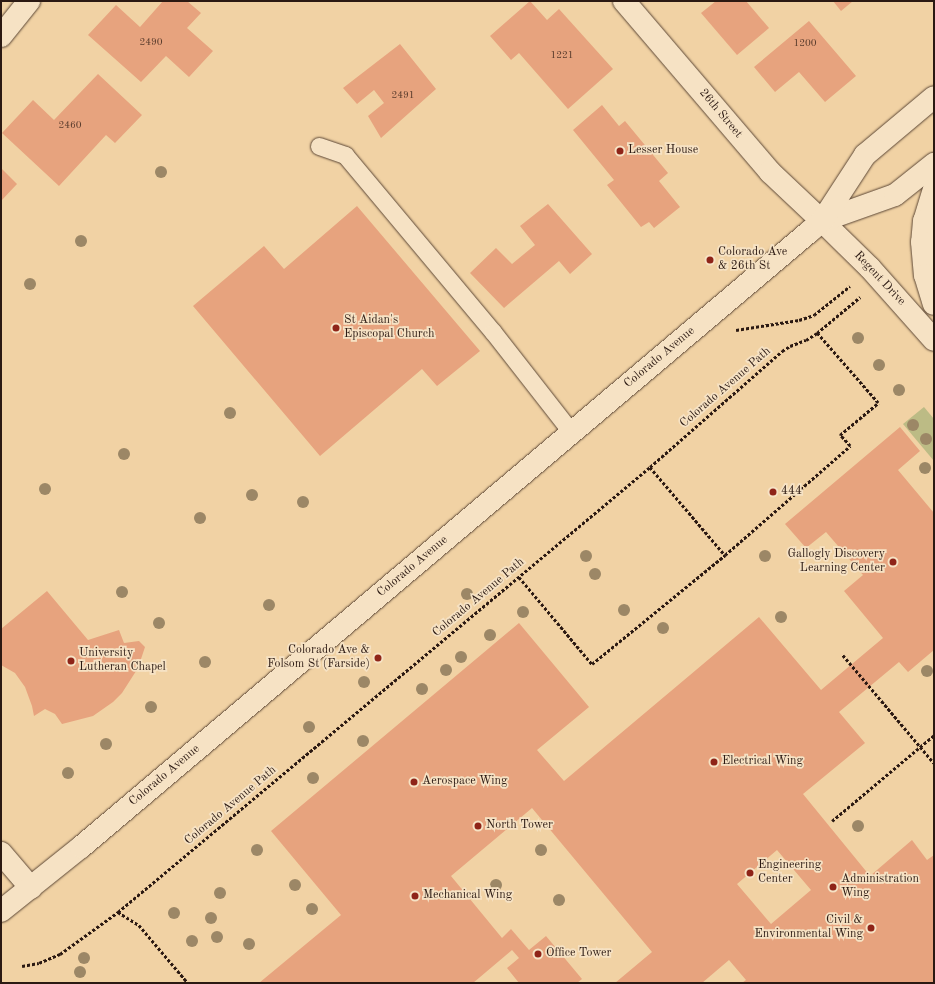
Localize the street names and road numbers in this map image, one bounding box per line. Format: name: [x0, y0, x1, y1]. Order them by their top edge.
street label: 26th Street: [695, 86, 745, 142]
street label: Regent Drive: [850, 249, 908, 309]
street label: Colorado Avenue: [622, 324, 698, 392]
street label: Colorado Avenue Path: [678, 345, 774, 431]
street label: Colorado Avenue: [375, 533, 451, 601]
street label: Colorado Avenue Path: [430, 555, 528, 641]
street label: Colorado Avenue: [127, 742, 203, 810]
street label: Colorado Avenue Path: [182, 763, 280, 849]

